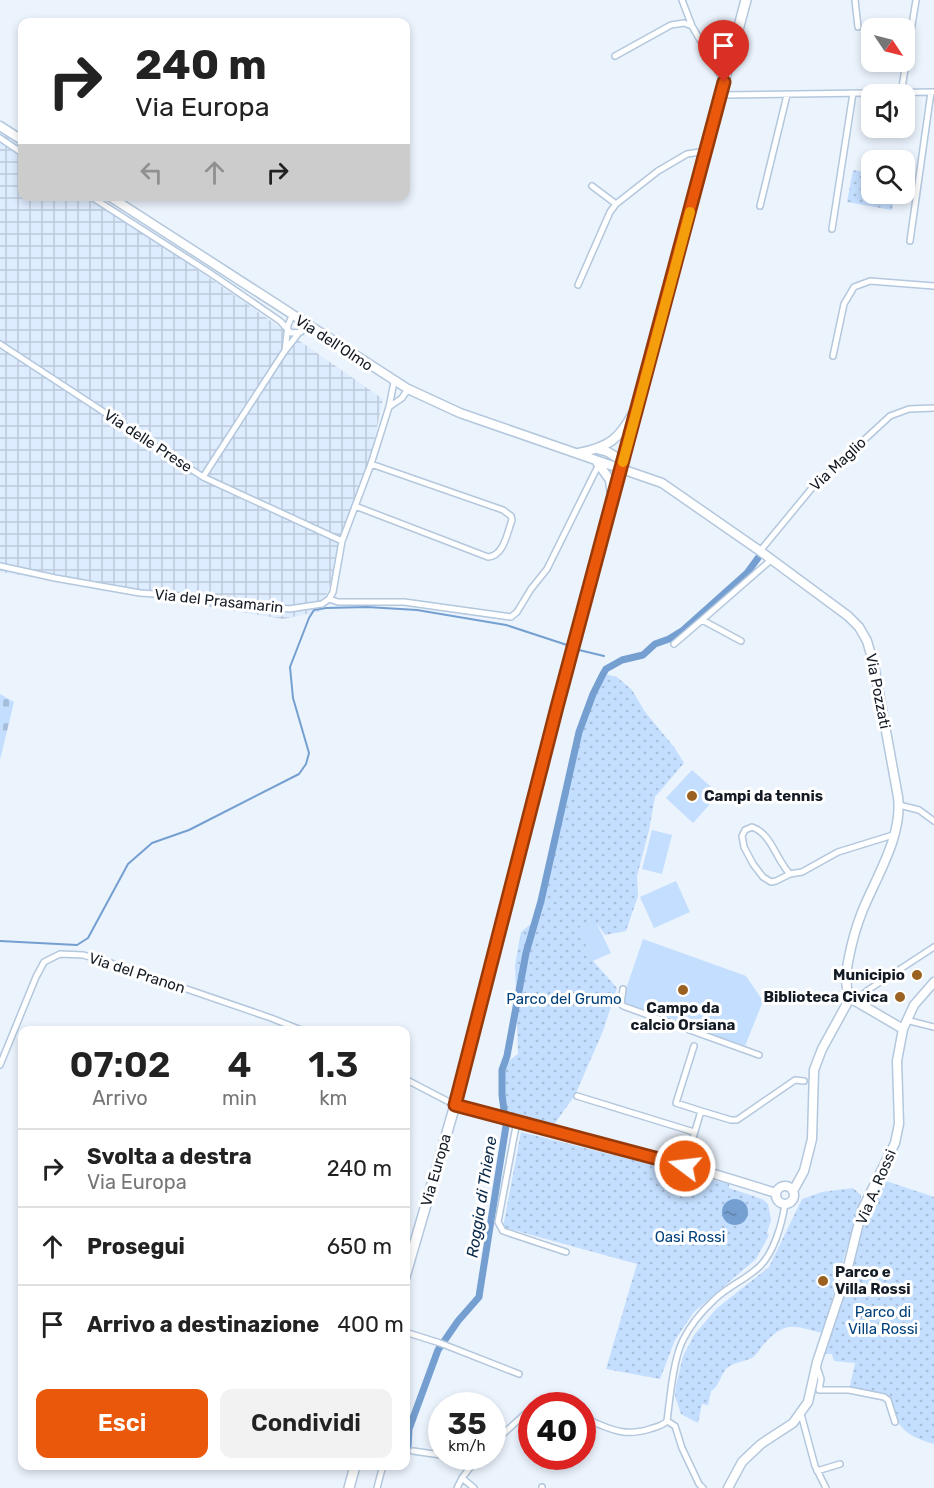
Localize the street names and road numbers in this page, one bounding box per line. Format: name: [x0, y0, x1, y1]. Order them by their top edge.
street label: Via dell'Olmo: [292, 311, 376, 375]
street label: Via delle Prese: [100, 406, 196, 476]
street label: Via Maglio: [806, 433, 870, 495]
street label: Via del Prasamarin: [154, 585, 284, 617]
street label: Via Pozzati: [862, 652, 894, 730]
street label: Via del Pranon: [87, 949, 187, 997]
street label: Via Europa: [417, 1132, 455, 1208]
street label: Via A. Rossi: [852, 1147, 900, 1227]

